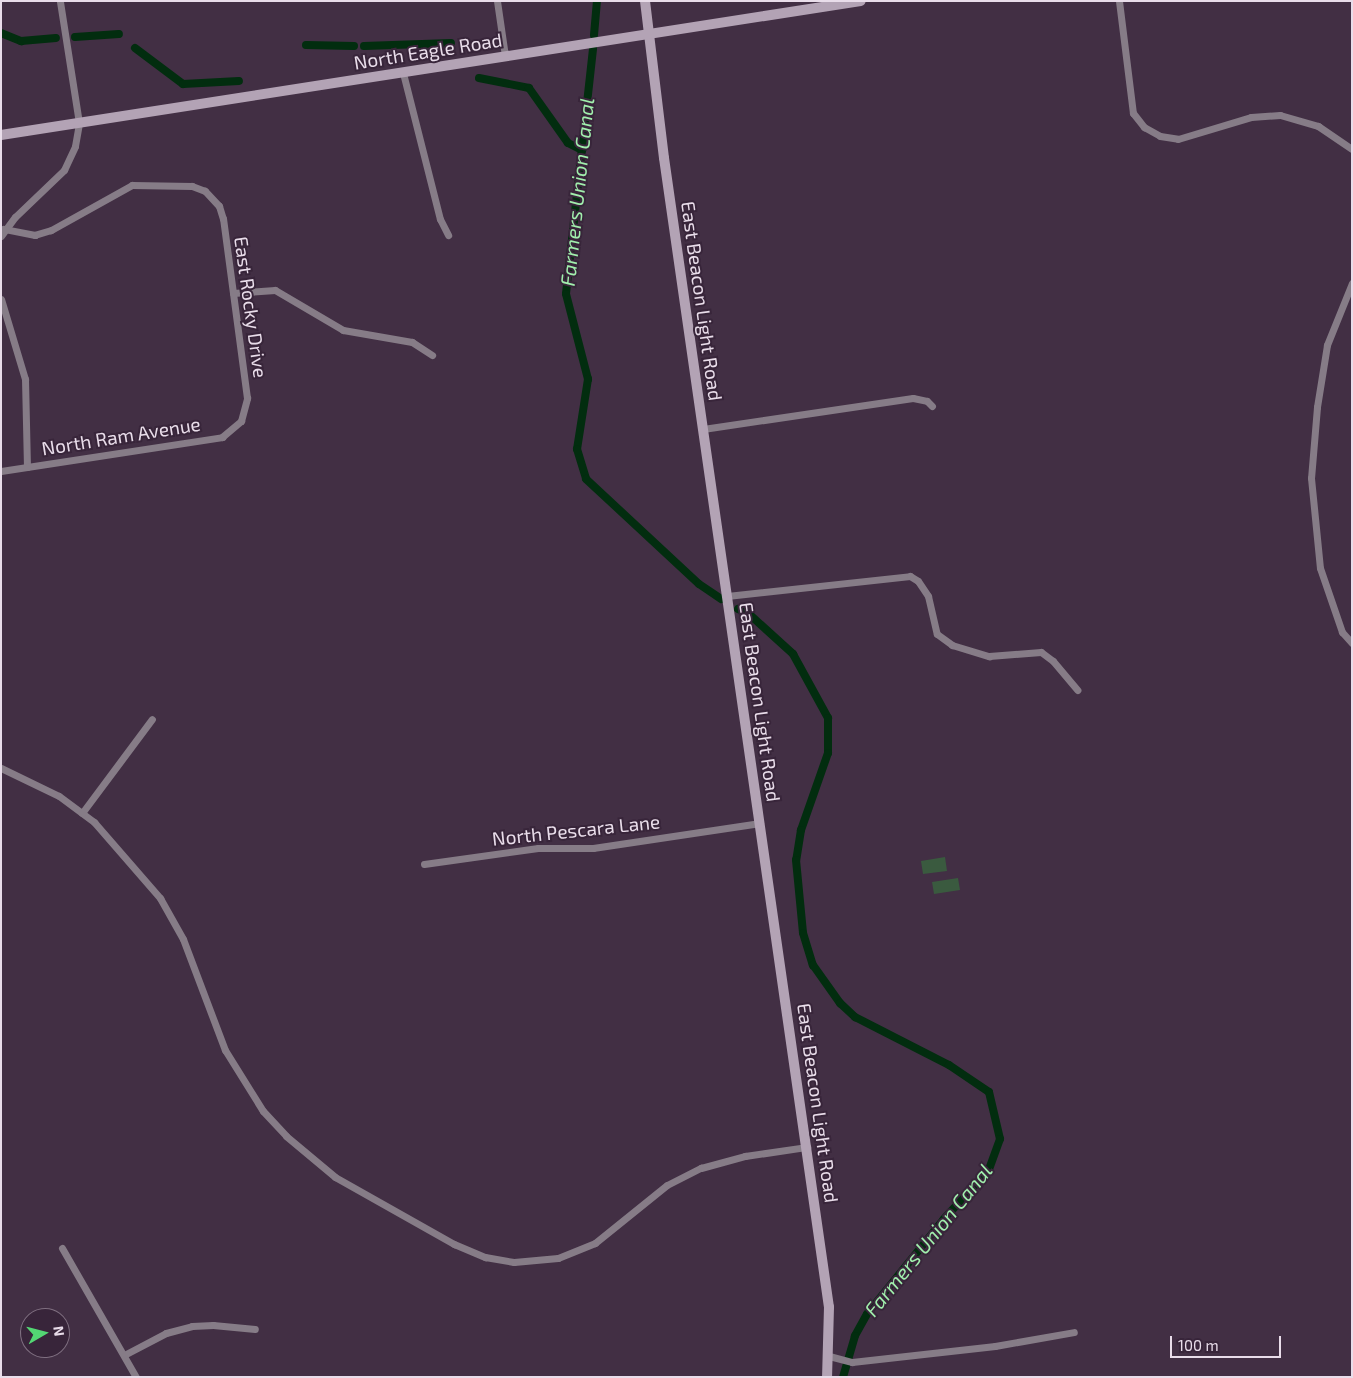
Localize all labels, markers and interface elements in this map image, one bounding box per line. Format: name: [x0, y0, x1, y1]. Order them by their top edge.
street label: North Eagle Road: [352, 28, 504, 74]
water label: Farmers Union Canal: [555, 97, 599, 287]
street label: East Beacon Light Road: [677, 200, 727, 402]
street label: East Rocky Drive: [230, 235, 272, 379]
street label: North Ram Avenue: [40, 412, 202, 460]
street label: East Beacon Light Road: [735, 601, 785, 803]
street label: North Pescara Lane: [491, 810, 661, 850]
street label: East Beacon Light Road: [793, 1002, 843, 1204]
water label: Farmers Union Canal: [859, 1159, 997, 1321]
north arrow: [20, 1308, 70, 1358]
text: N: [50, 1325, 68, 1337]
scale bar: [1173, 1326, 1284, 1358]
text: 100 m: [1178, 1336, 1219, 1354]

